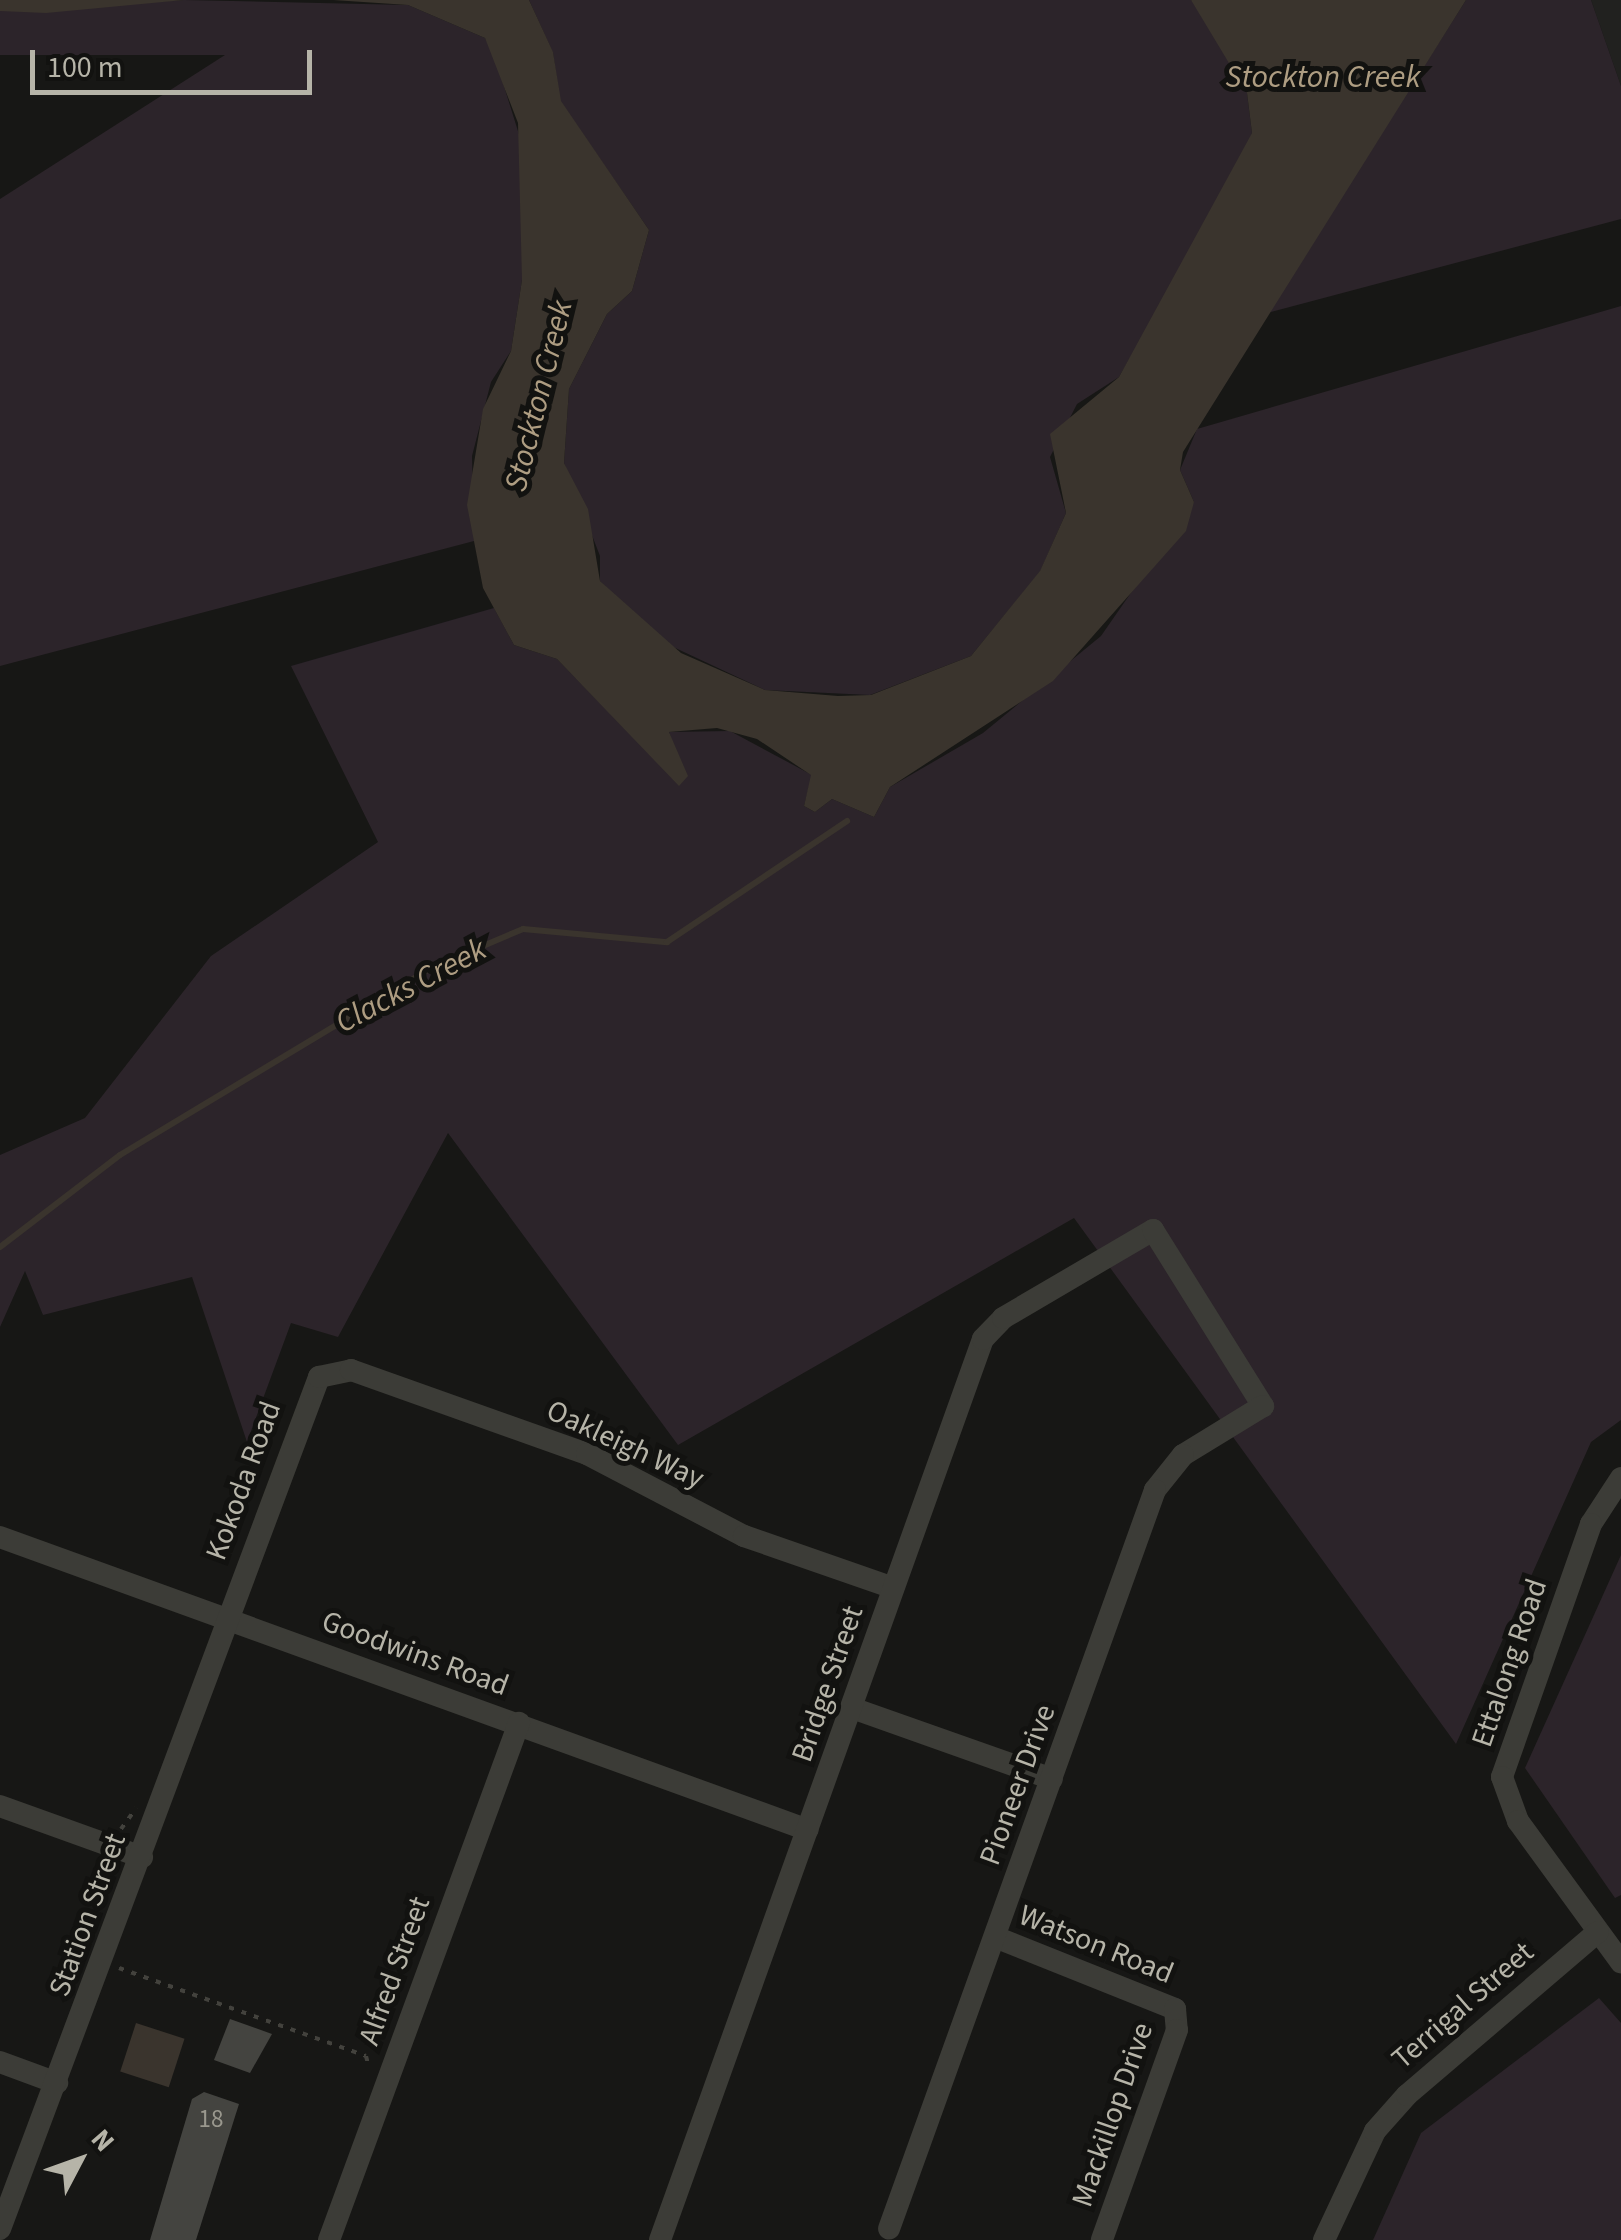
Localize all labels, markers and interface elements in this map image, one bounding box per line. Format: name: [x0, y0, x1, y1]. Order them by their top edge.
scale bar: [35, 30, 318, 92]
text: 100 m: [47, 46, 123, 89]
water label: Stockton Creek: [1225, 58, 1421, 96]
water label: Stockton Creek: [497, 297, 581, 495]
water label: Clacks Creek: [329, 930, 493, 1042]
street label: Oakleigh Way: [541, 1393, 709, 1497]
street label: Kokoda Road: [199, 1397, 289, 1565]
street label: Ettalong Road: [1464, 1574, 1556, 1752]
street label: Bridge Street: [784, 1601, 872, 1767]
street label: Goodwins Road: [317, 1604, 513, 1704]
street label: Pioneer Drive: [972, 1700, 1064, 1870]
street label: Station Street: [42, 1829, 134, 2001]
street label: Alfred Street: [351, 1892, 439, 2050]
street label: Watson Road: [1014, 1898, 1178, 1992]
street label: Terrigal Street: [1385, 1935, 1541, 2077]
street label: Mackillop Drive: [1065, 2018, 1161, 2212]
house number: 18: [199, 2104, 223, 2134]
north arrow: [30, 2110, 130, 2210]
text: N: [81, 2120, 124, 2160]

